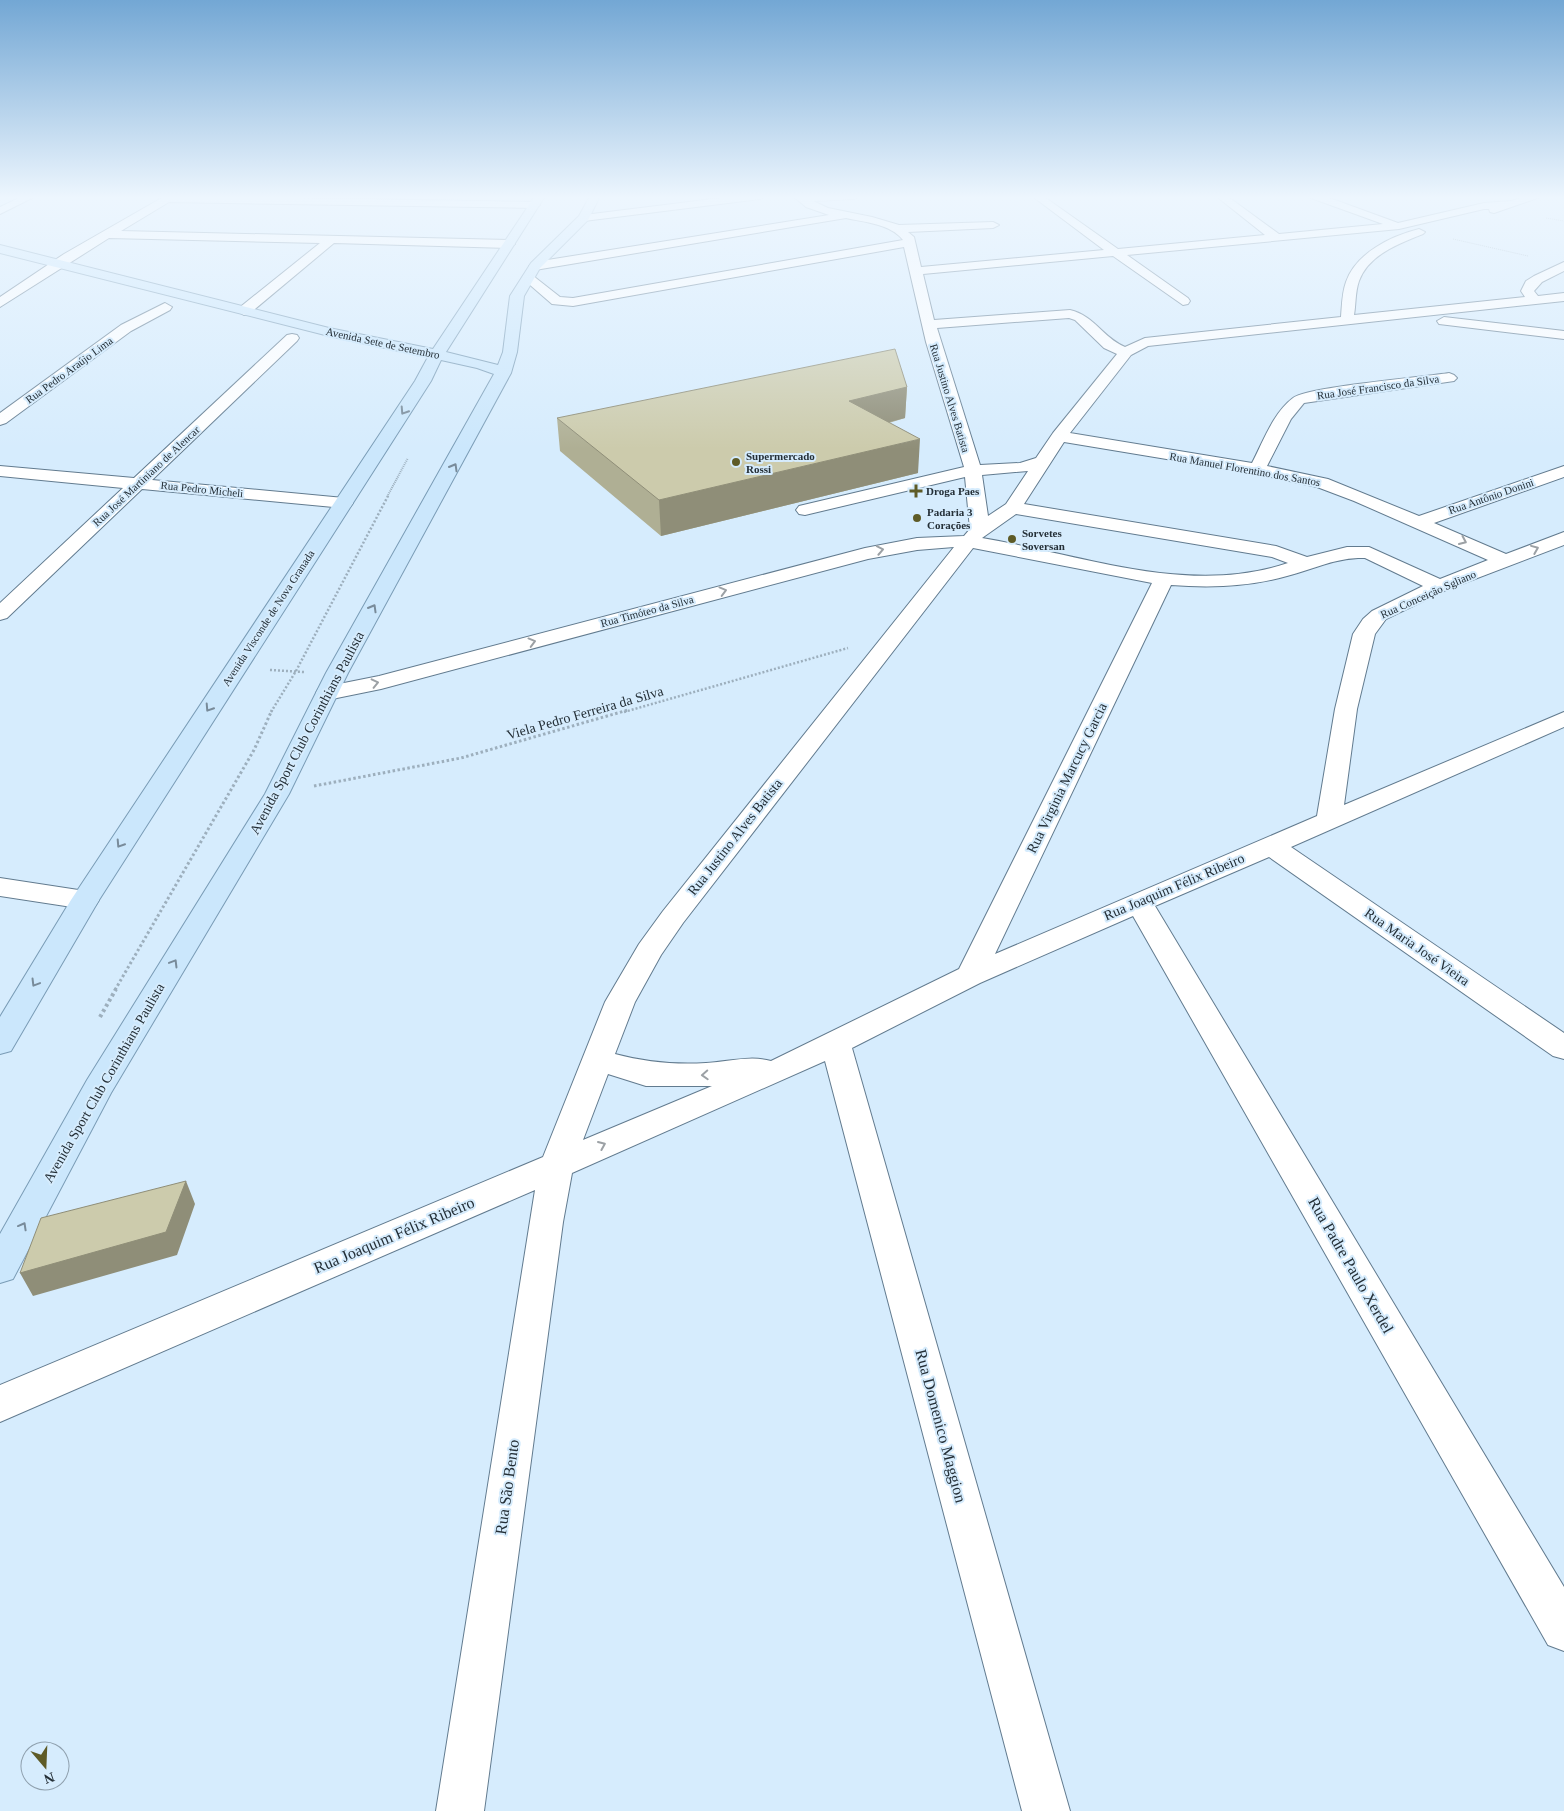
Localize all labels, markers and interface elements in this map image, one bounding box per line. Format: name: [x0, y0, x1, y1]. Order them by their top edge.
street label: Avenida Sete de Setembro: [325, 325, 442, 361]
street label: Rua Pedro Araújo Lima: [23, 334, 115, 406]
street label: Rua Justino Alves Batista: [928, 342, 972, 454]
street label: Rua José Francisco da Silva: [1316, 372, 1440, 402]
one-way arrow: [400, 406, 410, 415]
street label: Rua José Martiniano de Alencar: [90, 423, 202, 529]
place label: Supermercado Rossi: [746, 450, 815, 475]
street label: Rua Manuel Florentino dos Santos: [1169, 450, 1321, 488]
marker: Supermercado Rossi: [730, 456, 742, 468]
one-way arrow: [447, 463, 457, 472]
street label: Rua Antônio Donini: [1447, 476, 1535, 516]
street label: Rua Pedro Micheli: [160, 479, 244, 499]
marker: Droga Paes: [910, 485, 922, 497]
place label: Droga Paes: [926, 485, 980, 497]
place label: Padaria 3 Corações: [927, 506, 973, 531]
marker: Padaria 3 Corações: [911, 512, 923, 524]
place label: Sorvetes Soversan: [1022, 527, 1065, 552]
marker: Sorvetes Soversan: [1006, 533, 1018, 545]
one-way arrow: [1458, 535, 1467, 546]
one-way arrow: [1530, 545, 1539, 556]
one-way arrow: [876, 546, 885, 556]
street label: Avenida Visconde de Nova Granada: [220, 548, 317, 688]
street label: Rua Conceição Sgliano: [1378, 567, 1478, 620]
one-way arrow: [719, 586, 728, 597]
street label: Rua Timóteo da Silva: [599, 593, 695, 629]
one-way arrow: [367, 605, 377, 614]
street label: Avenida Sport Club Corinthians Paulista: [247, 628, 367, 837]
one-way arrow: [528, 637, 536, 647]
one-way arrow: [371, 678, 380, 689]
street label: Viela Pedro Ferreira da Silva: [505, 683, 666, 743]
street label: Rua Virginia Marcucy Garcia: [1024, 700, 1110, 856]
one-way arrow: [205, 703, 215, 712]
street label: Rua Justino Alves Batista: [685, 775, 786, 898]
one-way arrow: [117, 839, 126, 848]
street label: Rua Joaquim Félix Ribeiro: [1101, 851, 1247, 923]
street label: Rua Maria José Vieira: [1362, 905, 1473, 989]
one-way arrow: [168, 960, 178, 969]
one-way arrow: [32, 977, 42, 986]
street label: Avenida Sport Club Corinthians Paulista: [41, 980, 168, 1185]
one-way arrow: [701, 1069, 709, 1080]
one-way arrow: [597, 1141, 606, 1152]
street label: Rua Joaquim Félix Ribeiro: [311, 1193, 477, 1278]
street label: Rua Padre Paulo Xerdel: [1305, 1194, 1397, 1336]
one-way arrow: [17, 1222, 27, 1231]
street label: Rua Domenico Maggion: [911, 1347, 970, 1505]
street label: Rua São Bento: [492, 1438, 522, 1536]
north arrow: [20, 1741, 70, 1791]
text: N: [42, 1769, 56, 1787]

